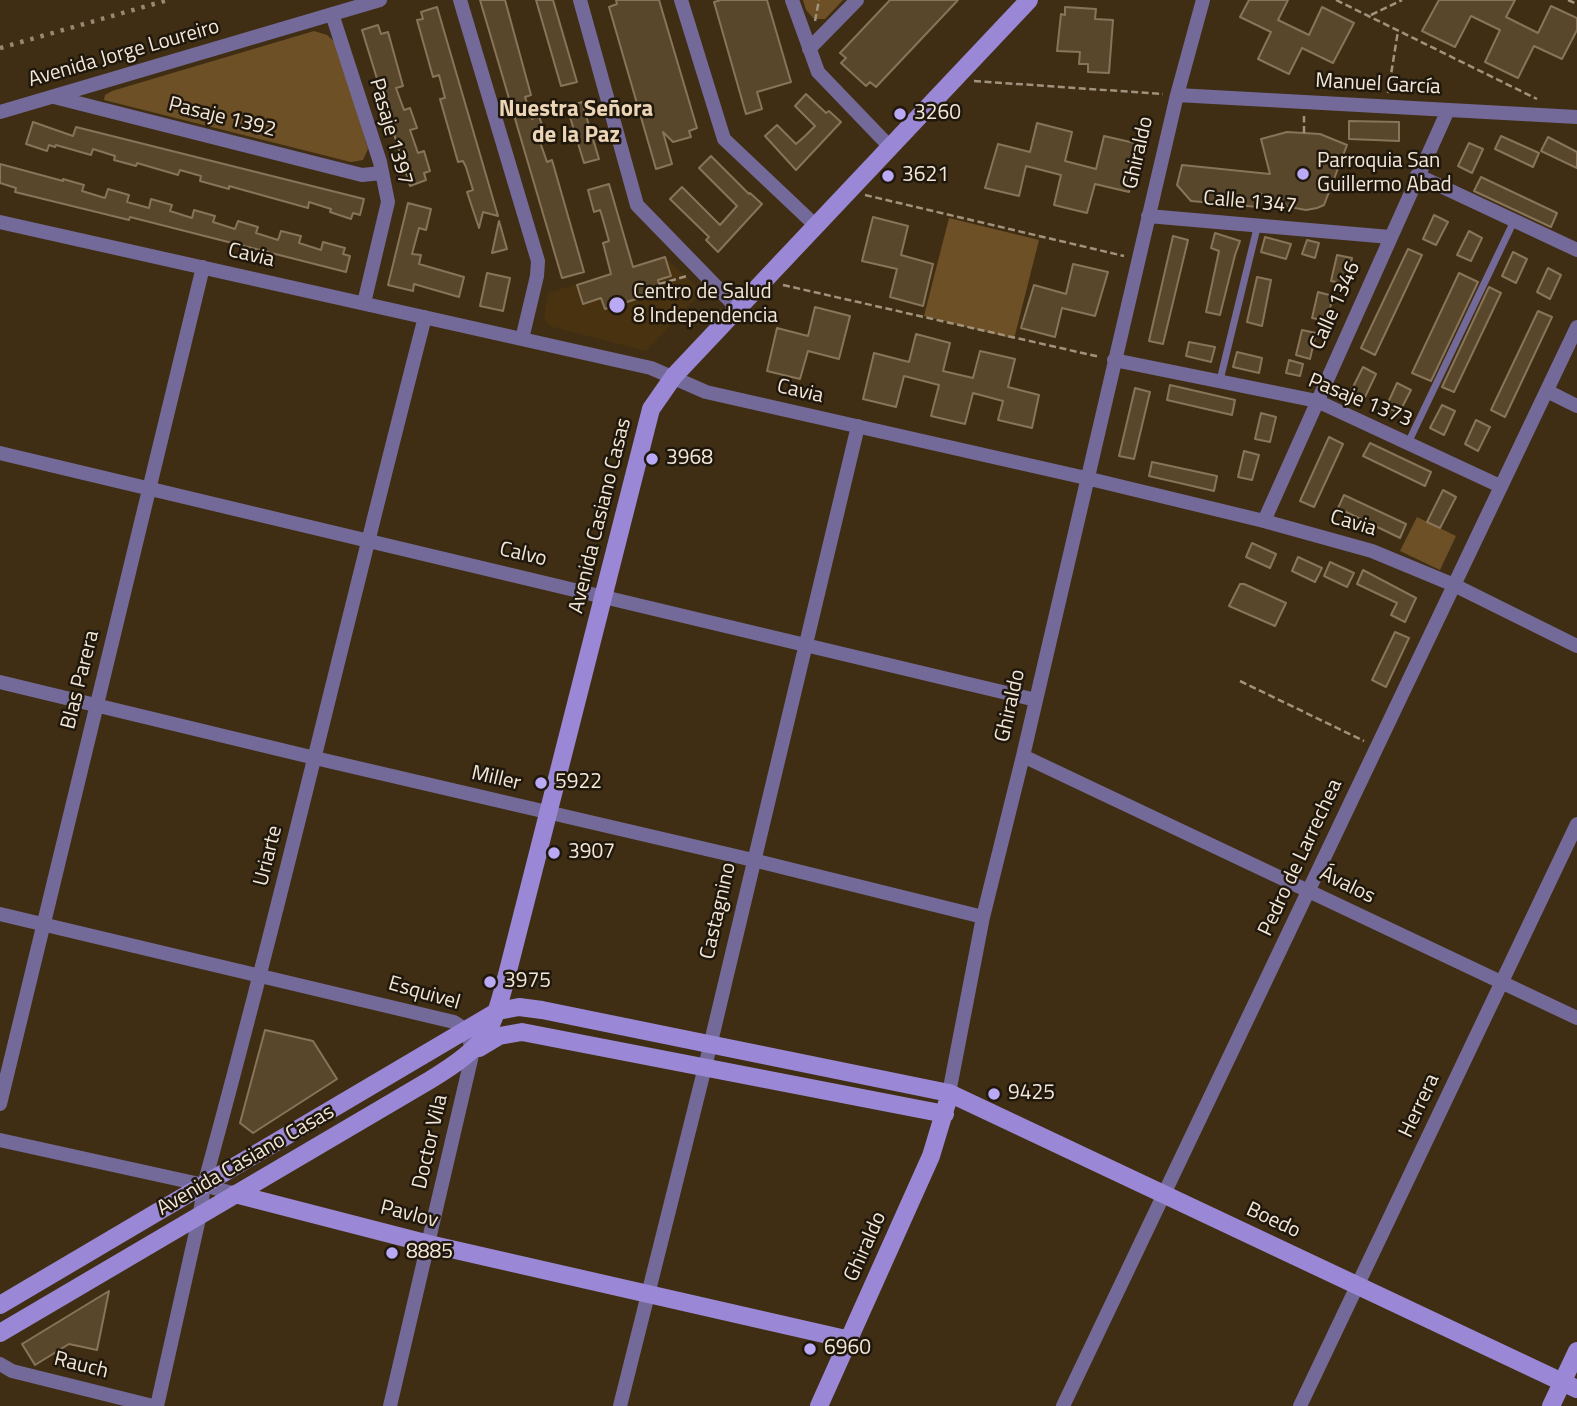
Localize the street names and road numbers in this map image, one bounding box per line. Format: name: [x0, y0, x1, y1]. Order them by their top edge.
street label: Avenida Jorge Loureiro: [26, 15, 222, 93]
street label: Manuel García: [1315, 69, 1441, 101]
street label: Pasaje 1397: [363, 76, 417, 188]
street label: Pasaje 1392: [166, 92, 278, 144]
street label: Ghiraldo: [1118, 114, 1160, 192]
street label: Calle 1347: [1202, 186, 1298, 220]
street label: Cavia: [225, 238, 277, 274]
street label: Calle 1346: [1305, 258, 1367, 354]
street label: Pasaje 1373: [1304, 369, 1416, 433]
street label: Cavia: [774, 374, 826, 410]
street label: Avenida Casiano Casas: [565, 416, 637, 616]
street label: Cavia: [1327, 505, 1379, 543]
street label: Calvo: [497, 537, 549, 573]
street label: Blas Parera: [57, 628, 105, 732]
street label: Ghiraldo: [990, 667, 1032, 745]
street label: Miller: [469, 761, 523, 797]
street label: Pedro de Larrechea: [1254, 776, 1348, 940]
street label: Uriarte: [249, 823, 289, 889]
street label: Castagnino: [696, 860, 742, 962]
street label: Ávalos: [1315, 862, 1379, 910]
street label: Esquivel: [385, 972, 463, 1016]
street label: Herrera: [1394, 1070, 1446, 1142]
street label: Doctor Vila: [408, 1092, 454, 1192]
street label: Avenida Casiano Casas: [153, 1100, 339, 1222]
street label: Pavlov: [377, 1196, 441, 1234]
street label: Boedo: [1242, 1198, 1304, 1244]
street label: Ghiraldo: [840, 1208, 892, 1286]
street label: Rauch: [51, 1347, 111, 1385]

